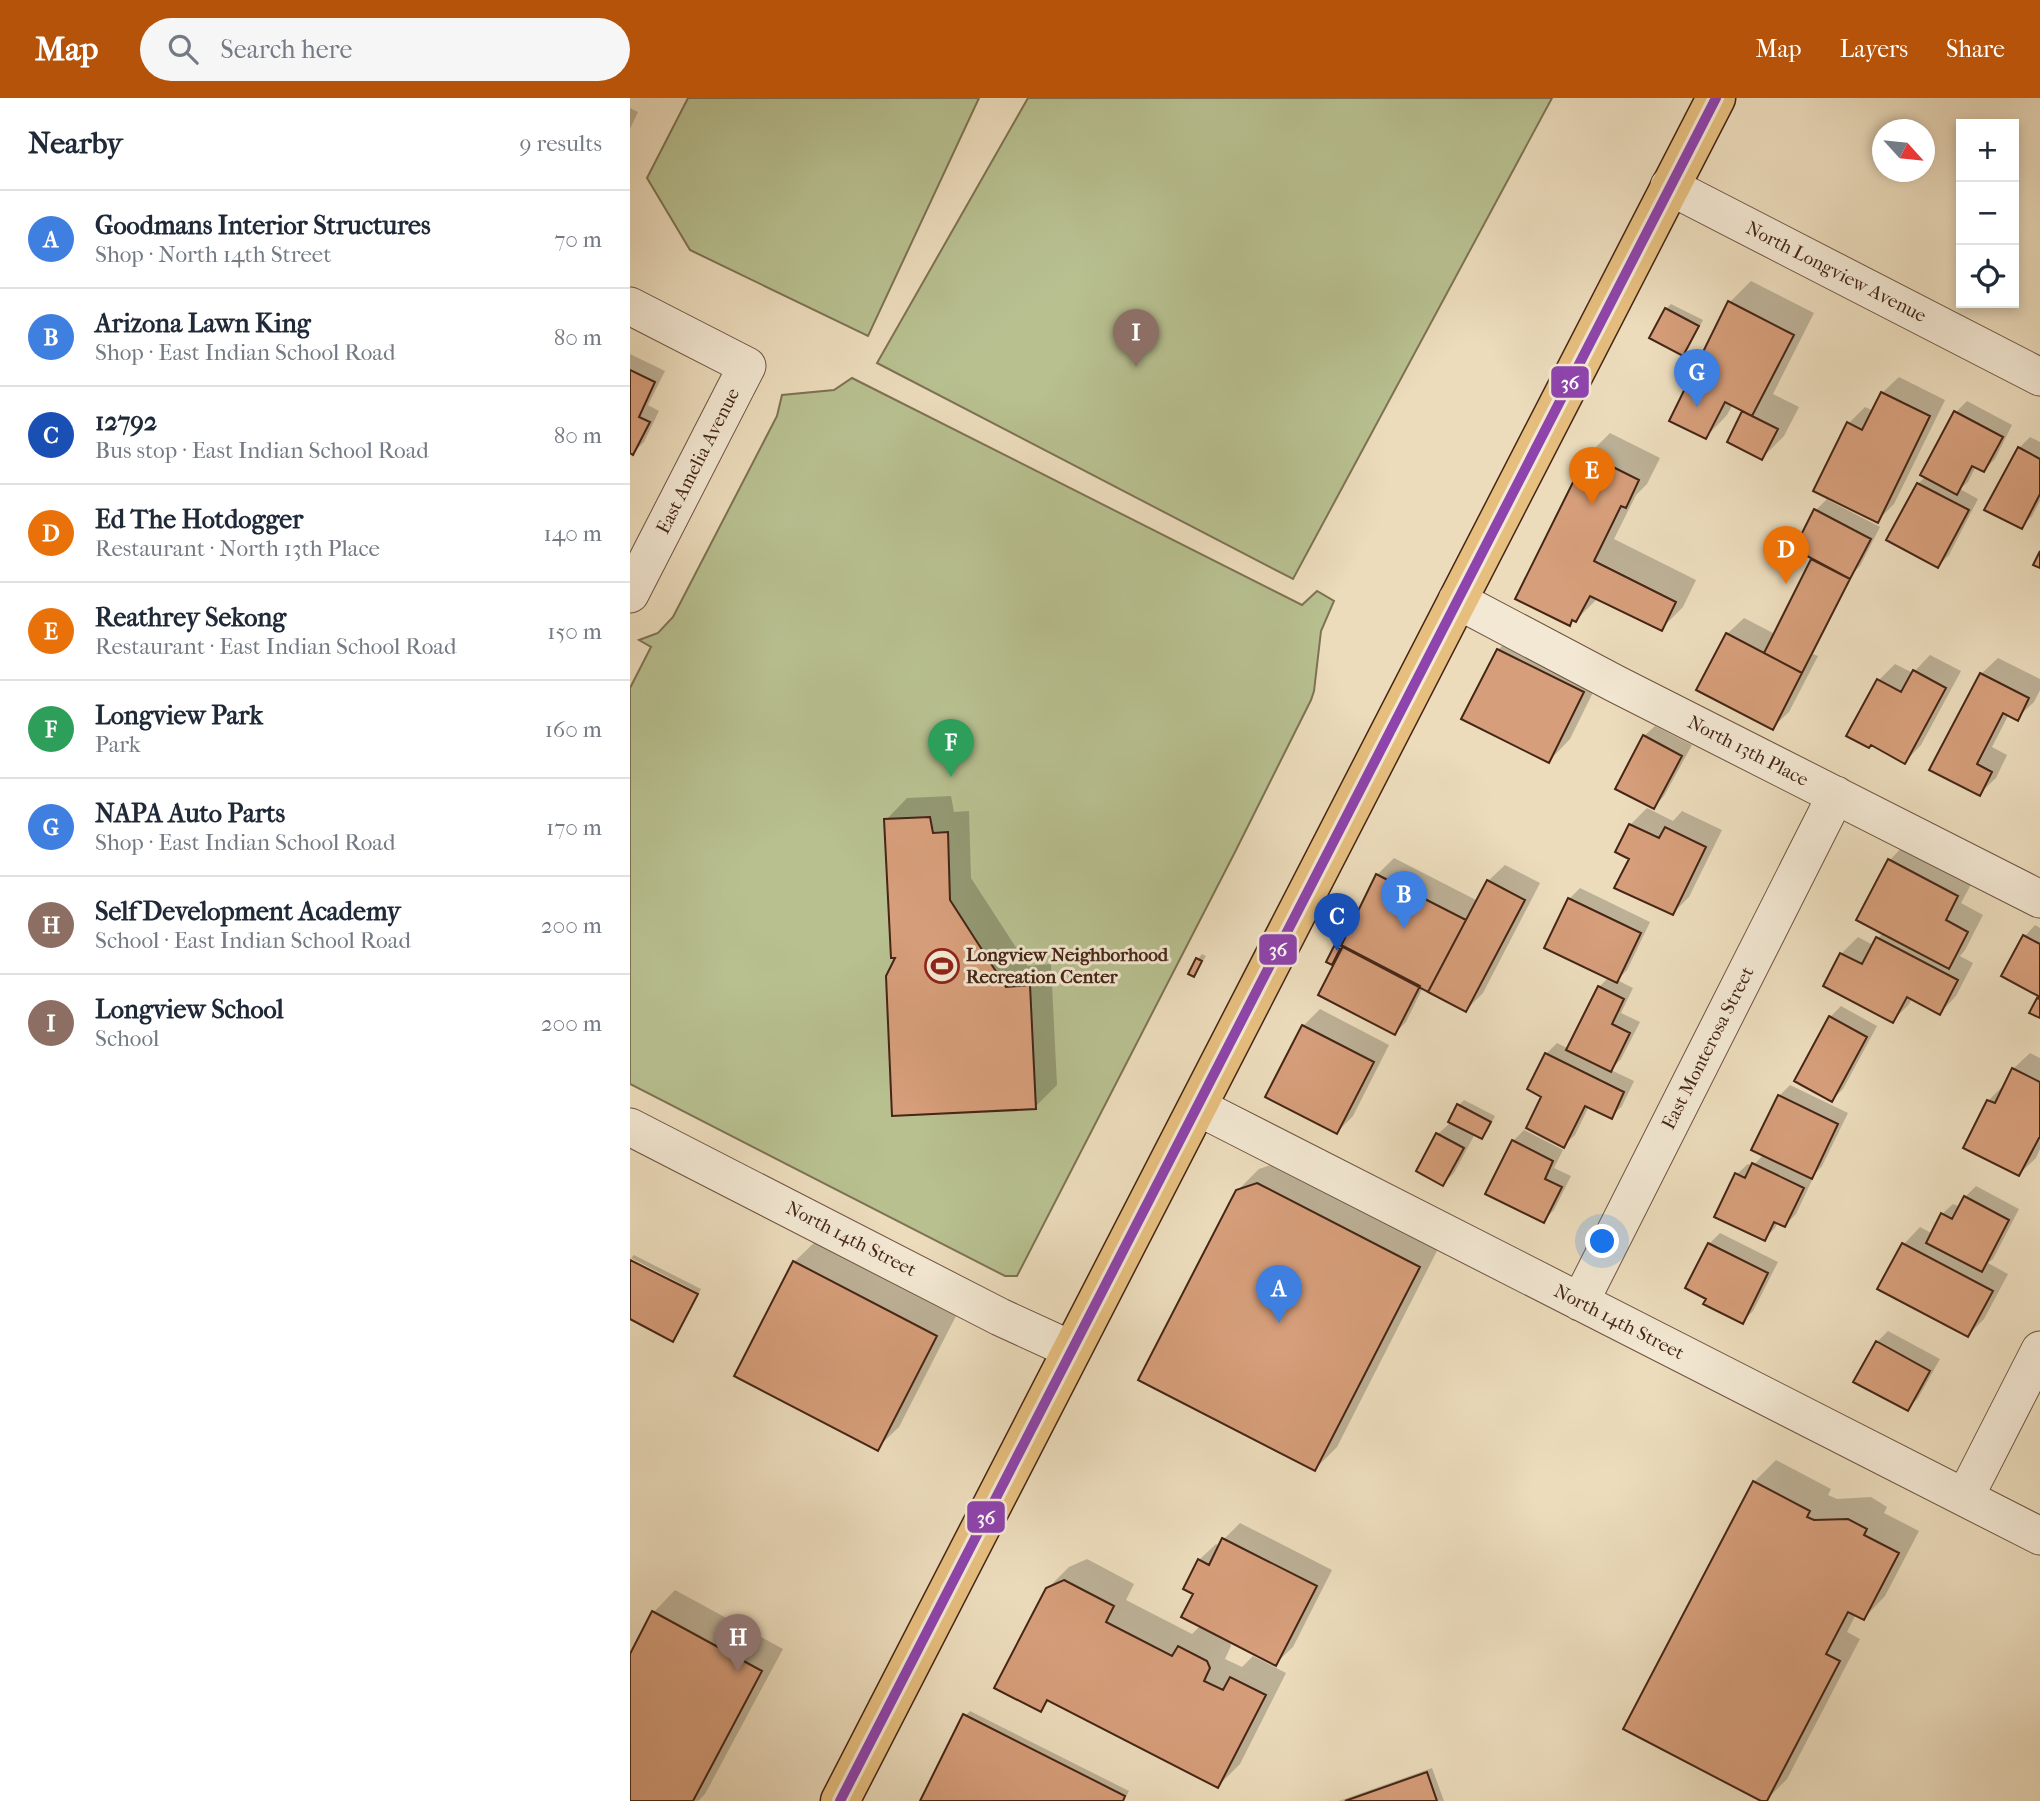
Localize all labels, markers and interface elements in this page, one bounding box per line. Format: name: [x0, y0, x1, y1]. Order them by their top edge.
search box: [140, 18, 630, 81]
text: Map: [35, 30, 98, 69]
icon: search: [164, 30, 202, 68]
text: Search here: [220, 34, 352, 65]
text: Map: [1756, 35, 1802, 63]
text: Layers: [1840, 35, 1908, 63]
text: Share: [1946, 35, 2005, 63]
north arrow: [1872, 119, 1935, 182]
map controls: [1956, 119, 2019, 308]
button: +: [1956, 119, 2019, 182]
text: Nearby: [28, 126, 123, 161]
text: 9 results: [520, 130, 602, 157]
button: −: [1956, 182, 2019, 245]
text: Goodmans Interior Structures: [95, 210, 431, 241]
street label: North Longview Avenue: [1742, 217, 1930, 327]
text: A: [44, 226, 58, 253]
text: 70 m: [554, 226, 602, 253]
text: Shop · North 14th Street: [95, 241, 331, 268]
button: locate: [1956, 245, 2019, 308]
text: Arizona Lawn King: [95, 308, 311, 339]
pin: I: [1113, 309, 1159, 367]
text: B: [44, 324, 58, 351]
text: 80 m: [554, 324, 602, 351]
text: Shop · East Indian School Road: [95, 339, 395, 366]
pin: G: [1674, 349, 1720, 407]
line badge: 36: [1550, 365, 1590, 399]
text: 36: [1561, 372, 1580, 394]
street label: East Amelia Avenue: [652, 384, 744, 538]
text: 12792: [95, 406, 157, 437]
text: C: [43, 422, 59, 449]
text: 80 m: [554, 422, 602, 449]
text: Bus stop · East Indian School Road: [95, 437, 429, 464]
pin: E: [1569, 447, 1615, 505]
text: Ed The Hotdogger: [95, 504, 303, 535]
text: D: [42, 520, 60, 547]
text: 140 m: [543, 520, 602, 547]
pin: D: [1763, 526, 1809, 584]
text: Restaurant · North 13th Place: [95, 535, 380, 562]
text: Reathrey Sekong: [95, 602, 286, 633]
text: E: [44, 618, 58, 645]
text: 150 m: [547, 618, 602, 645]
text: Restaurant · East Indian School Road: [95, 633, 457, 660]
text: Longview Park: [95, 700, 263, 731]
street label: North 13th Place: [1684, 711, 1812, 791]
text: F: [45, 716, 57, 743]
text: 160 m: [545, 716, 602, 743]
pin: F: [928, 719, 974, 777]
text: Park: [95, 731, 141, 758]
text: NAPA Auto Parts: [95, 798, 285, 829]
text: G: [43, 814, 59, 841]
text: 170 m: [546, 814, 602, 841]
text: Shop · East Indian School Road: [95, 829, 395, 856]
pin: B: [1381, 871, 1427, 929]
pin: C: [1314, 893, 1360, 951]
text: Self Development Academy: [95, 896, 401, 927]
text: H: [42, 912, 60, 939]
text: 200 m: [541, 912, 602, 939]
text: School · East Indian School Road: [95, 927, 411, 954]
line badge: 36: [1258, 933, 1298, 966]
text: 36: [1269, 939, 1288, 961]
place label: Longview Neighborhood Recreation Center: [966, 944, 1169, 988]
sports icon: Longview Neighborhood Recreation Center: [923, 947, 961, 985]
street label: East Monterosa Street: [1657, 963, 1759, 1133]
text: Longview School: [95, 994, 284, 1025]
text: I: [47, 1010, 55, 1037]
text: 200 m: [541, 1010, 602, 1037]
text: School: [95, 1025, 159, 1052]
street label: North 14th Street: [782, 1197, 920, 1281]
your location: [1585, 1224, 1619, 1258]
pin: A: [1256, 1265, 1302, 1323]
street label: North 14th Street: [1550, 1280, 1688, 1364]
line badge: 36: [966, 1500, 1006, 1534]
text: 36: [977, 1507, 996, 1529]
pin: H: [715, 1614, 761, 1672]

